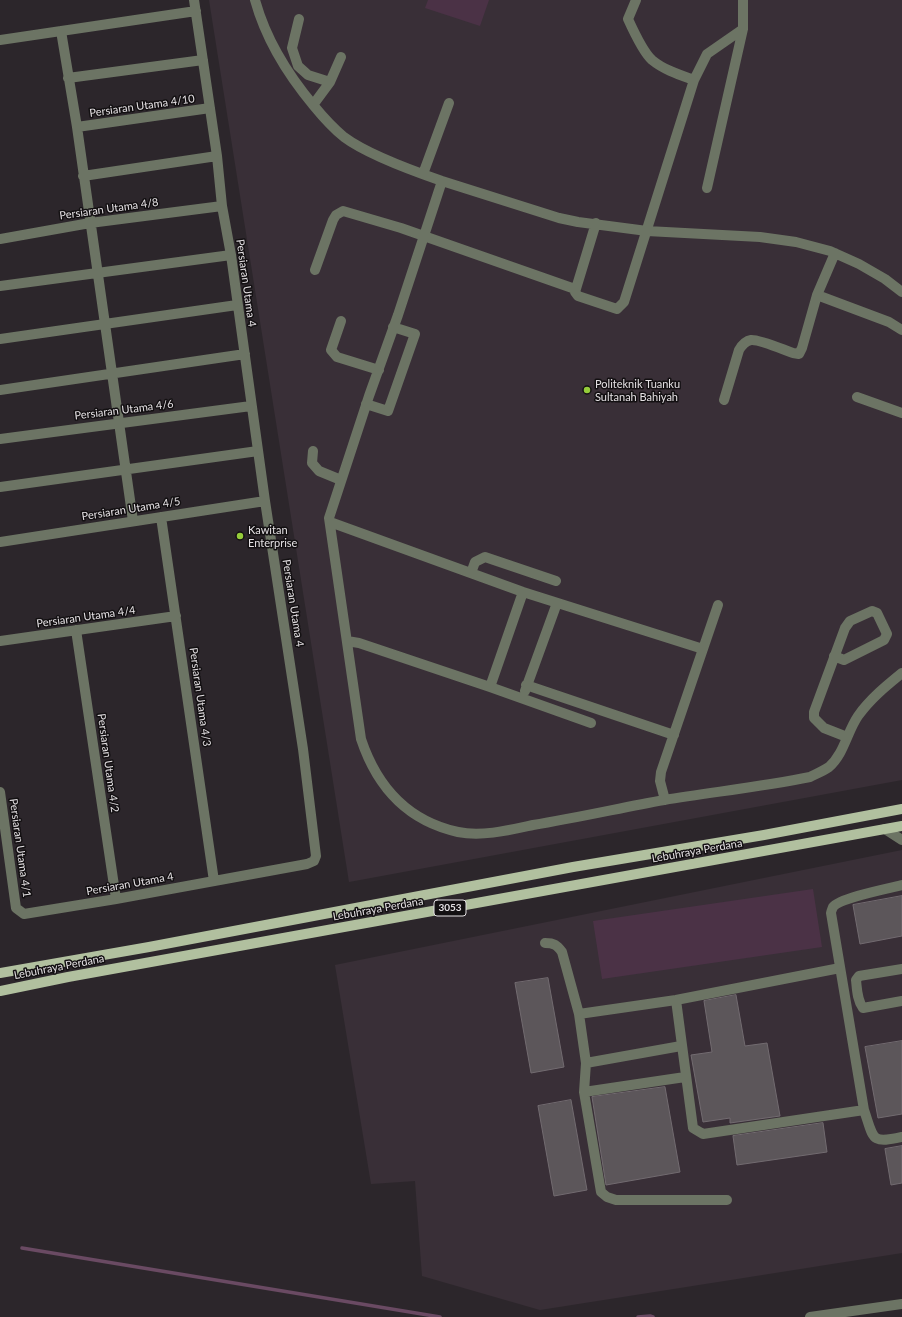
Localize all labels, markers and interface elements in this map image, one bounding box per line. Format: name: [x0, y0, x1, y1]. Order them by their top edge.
street label: Persiaran Utama 4/10: [89, 92, 195, 120]
street label: Persiaran Utama 4/8: [59, 196, 159, 222]
street label: Persiaran Utama 4: [233, 238, 259, 328]
place label: Politeknik Tuanku Sultanah Bahiyah: [595, 377, 680, 403]
marker: Politeknik Tuanku Sultanah Bahiyah: [582, 385, 592, 395]
street label: Persiaran Utama 4/6: [74, 397, 174, 423]
street label: Persiaran Utama 4/5: [81, 495, 181, 523]
place label: Kawitan Enterprise: [248, 523, 297, 549]
marker: Kawitan Enterprise: [235, 531, 245, 541]
street label: Persiaran Utama 4: [280, 558, 306, 648]
street label: Persiaran Utama 4/4: [36, 604, 136, 630]
street label: Persiaran Utama 4/3: [187, 647, 213, 747]
street label: Persiaran Utama 4/2: [95, 713, 121, 813]
street label: Persiaran Utama 4/1: [7, 798, 33, 898]
street label: Lebuhraya Perdana: [651, 837, 743, 865]
street label: Persiaran Utama 4: [85, 870, 175, 898]
street label: Lebuhraya Perdana: [332, 895, 424, 923]
road number: 3053: [434, 900, 466, 916]
street label: Lebuhraya Perdana: [13, 952, 105, 982]

